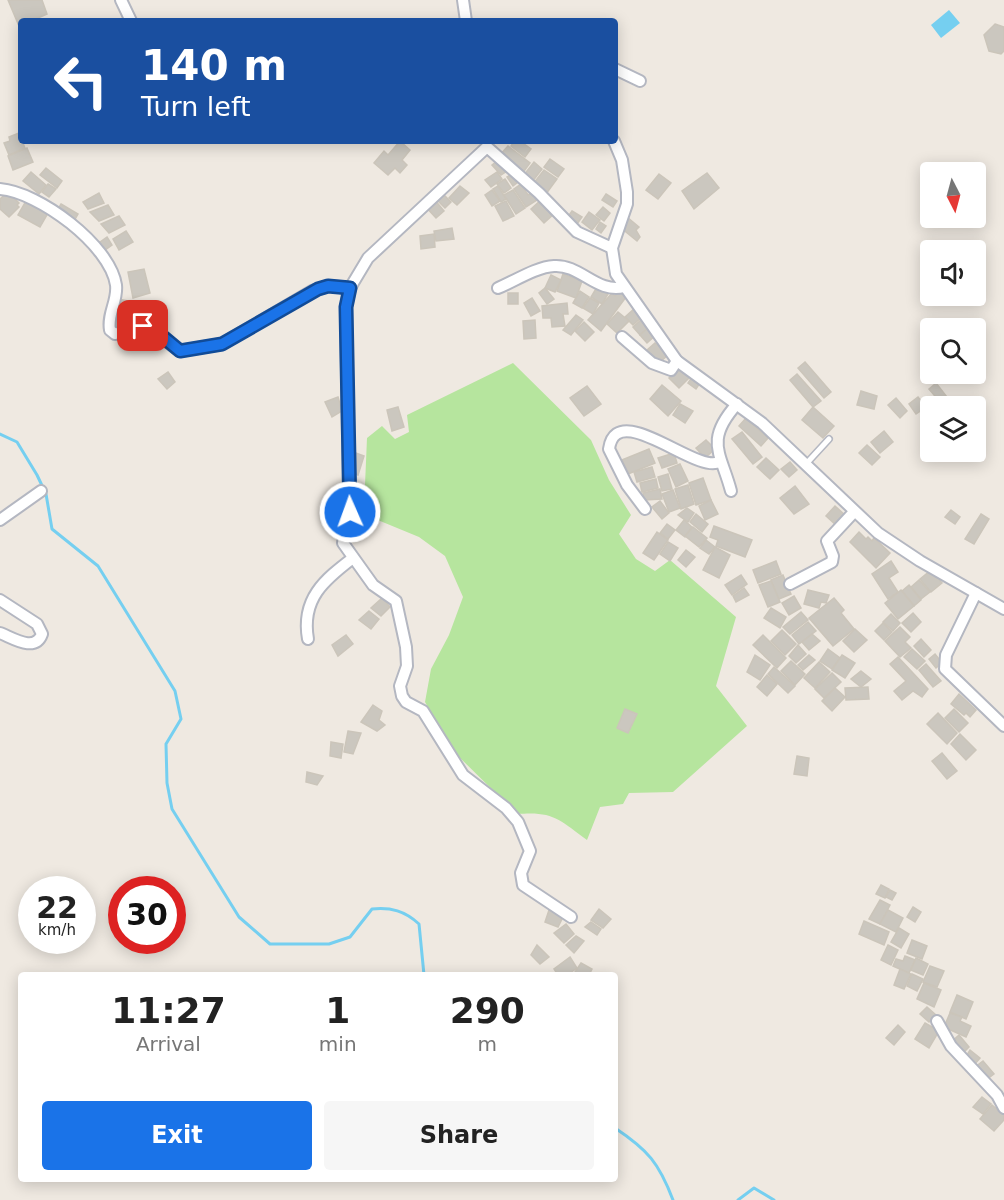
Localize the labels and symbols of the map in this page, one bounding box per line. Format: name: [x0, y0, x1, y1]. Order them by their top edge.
north arrow: [920, 162, 986, 228]
pin: [117, 300, 168, 351]
position arrow: [318, 480, 382, 544]
speed limit sign: 30: [108, 876, 186, 954]

